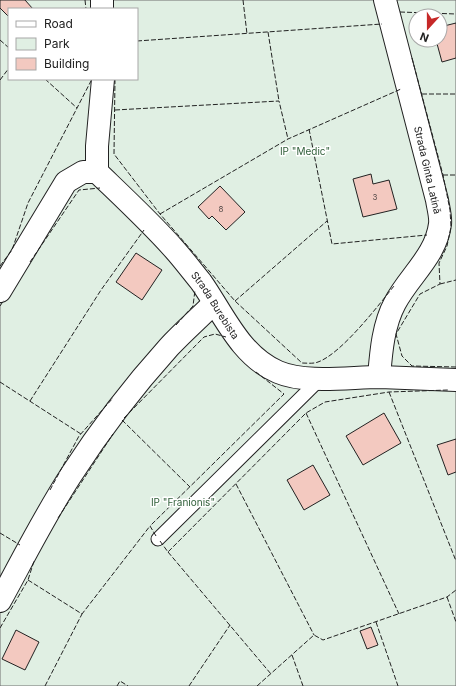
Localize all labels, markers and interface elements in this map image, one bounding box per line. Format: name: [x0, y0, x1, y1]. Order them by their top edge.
legend: [8, 8, 138, 80]
north arrow: [408, 8, 448, 48]
text: Road: [44, 16, 73, 31]
text: N: [418, 29, 431, 45]
text: Park: [44, 36, 70, 51]
text: Building: [44, 56, 89, 71]
street label: Strada Ginta Latină: [412, 125, 444, 215]
park label: IP "Medic": [280, 145, 330, 157]
house number: 3: [373, 192, 378, 202]
house number: 8: [219, 204, 224, 214]
street label: Strada Burebista: [189, 269, 242, 341]
park label: IP "Franionis": [151, 496, 215, 508]

